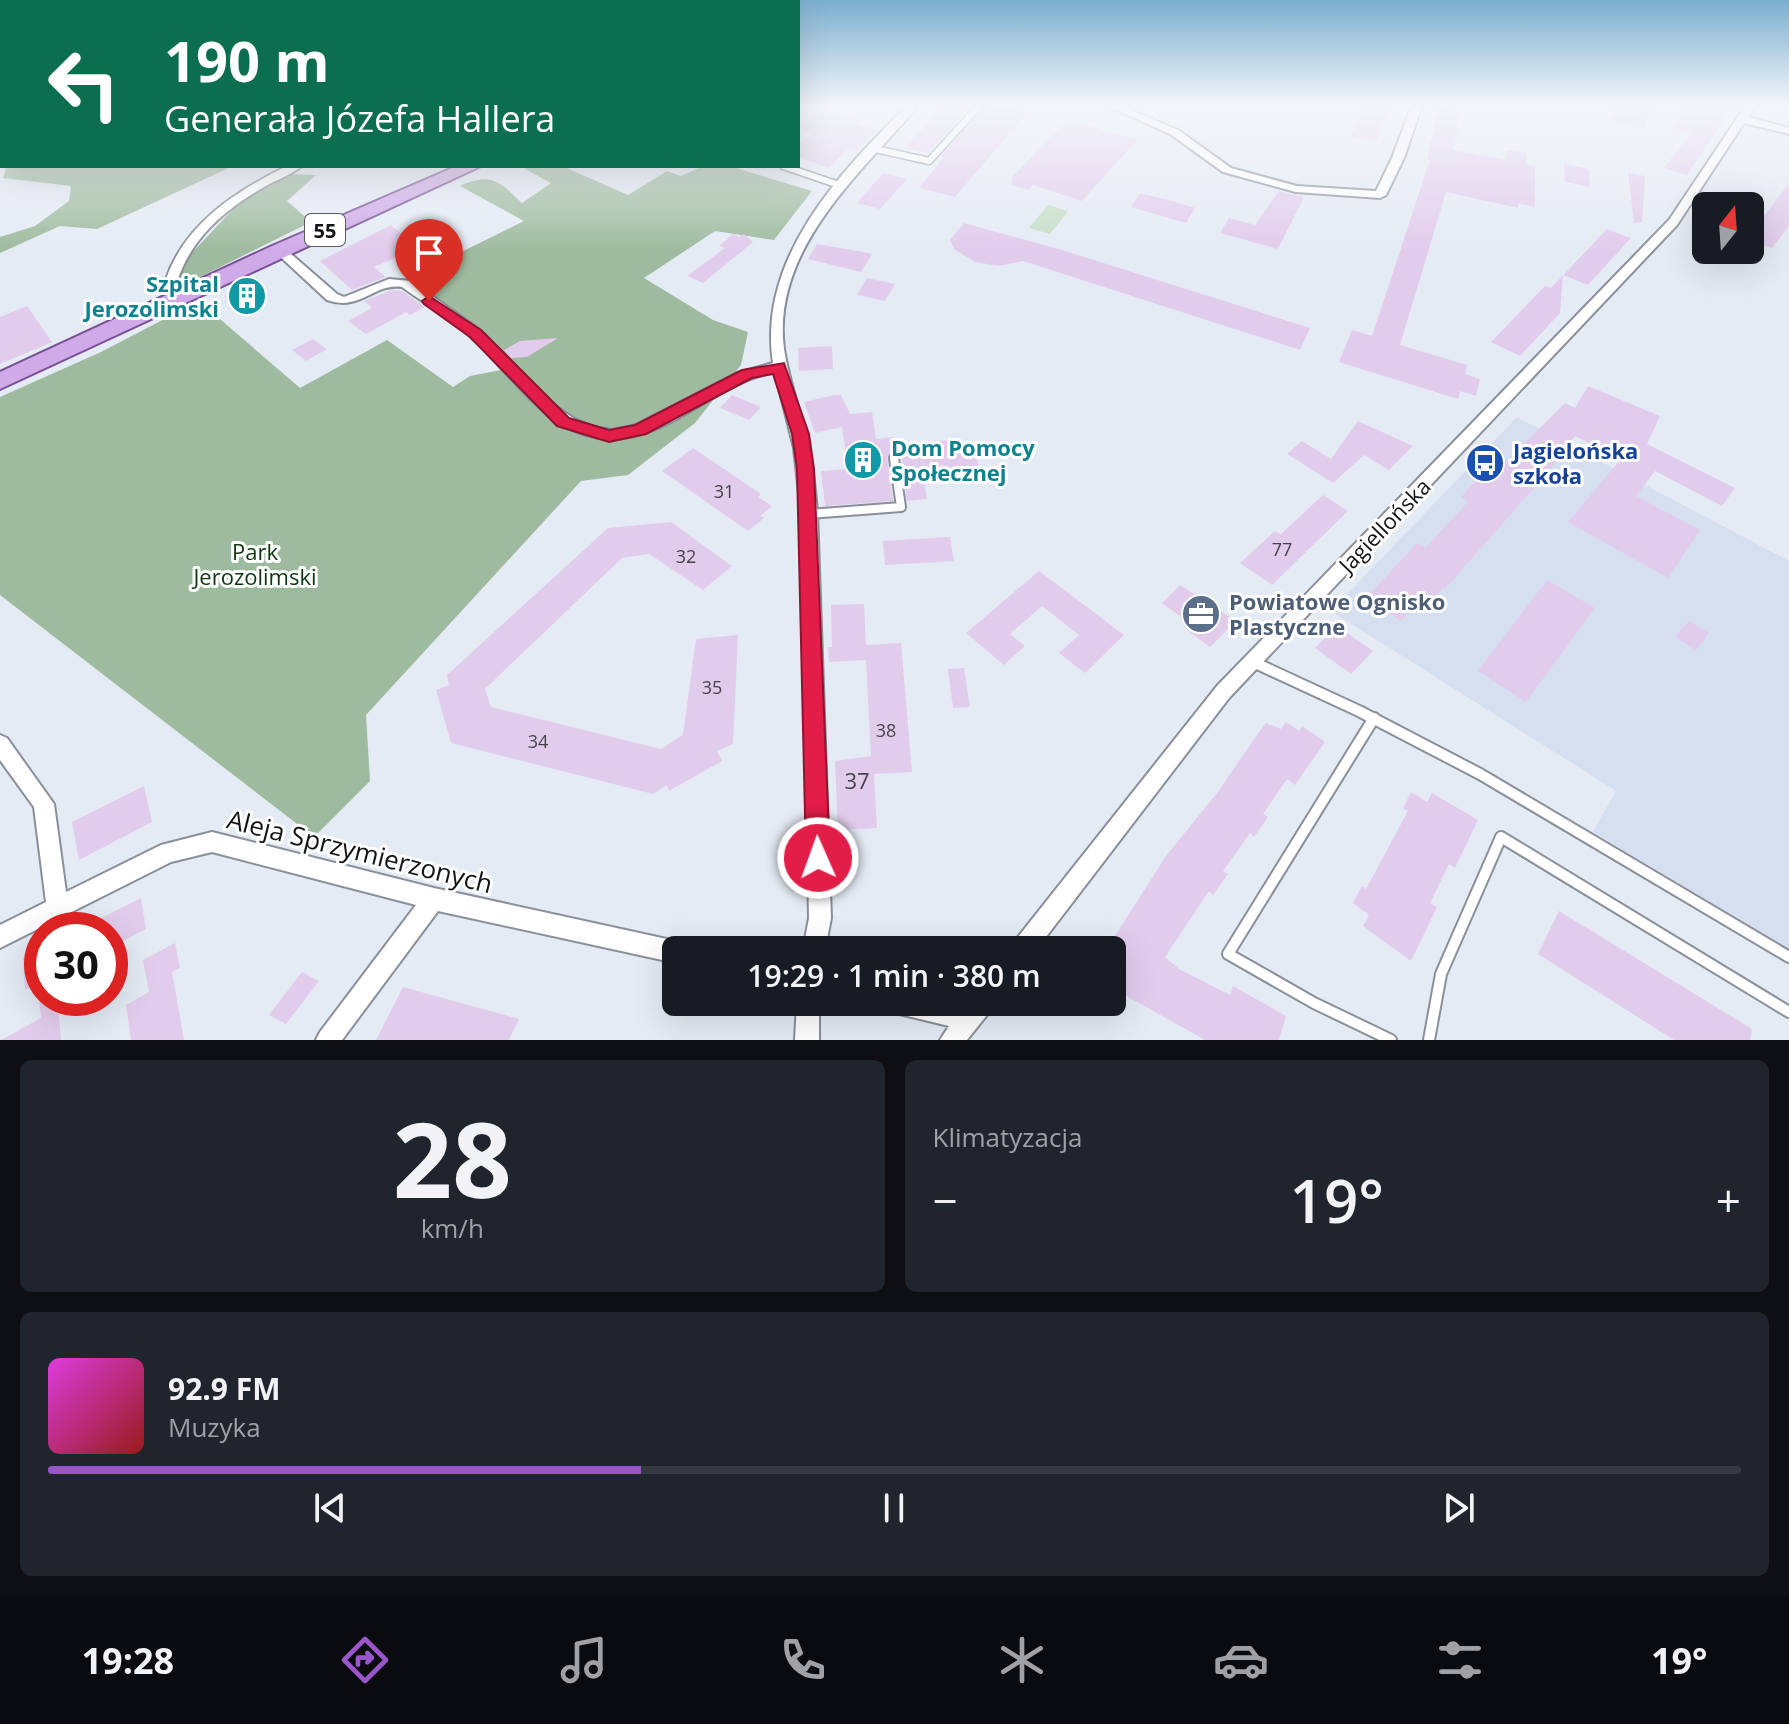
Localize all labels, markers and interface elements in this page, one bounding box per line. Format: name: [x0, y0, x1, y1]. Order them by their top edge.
text: 190 m: [164, 22, 330, 98]
icon: left: [32, 32, 136, 136]
text: Generała Józefa Hallera: [164, 94, 555, 143]
north arrow: [1692, 192, 1764, 264]
map controls: [1692, 192, 1764, 264]
road number: 55: [305, 214, 345, 246]
pin: [395, 219, 463, 301]
icon: arrive: [407, 231, 451, 275]
place label: Szpital Jerozolimski: [82, 268, 219, 323]
building icon: Szpital Jerozolimski: [226, 275, 268, 317]
place label: Dom Pomocy Społecznej: [891, 432, 1035, 487]
place label: Jagielońska szkoła: [1511, 435, 1638, 490]
building icon: Dom Pomocy Społecznej: [842, 439, 884, 481]
bus stop icon: Jagielońska szkoła: [1464, 442, 1506, 484]
street label: Jagiellońska: [1330, 471, 1437, 580]
house number: 31: [714, 479, 734, 503]
park label: Park Jerozolimski: [191, 536, 317, 591]
house number: 77: [1272, 537, 1292, 561]
house number: 32: [676, 544, 696, 568]
place label: Powiatowe Ognisko Plastyczne: [1229, 586, 1445, 641]
office icon: Powiatowe Ognisko Plastyczne: [1180, 593, 1222, 635]
house number: 35: [702, 675, 722, 699]
house number: 38: [876, 718, 896, 742]
house number: 34: [528, 729, 548, 753]
house number: 37: [844, 765, 870, 795]
street label: Aleja Sprzymierzonych: [223, 801, 497, 901]
position arrow: [776, 816, 860, 900]
speed limit sign: 30: [24, 912, 128, 1016]
text: 19:29 · 1 min · 380 m: [747, 955, 1041, 996]
text: 28: [393, 1087, 512, 1228]
text: Klimatyzacja: [933, 1119, 1082, 1155]
text: 19°: [1290, 1159, 1384, 1241]
text: −: [933, 1170, 958, 1230]
text: +: [1716, 1170, 1741, 1230]
text: km/h: [421, 1210, 484, 1246]
text: 92.9 FM: [168, 1368, 281, 1409]
text: Muzyka: [168, 1409, 261, 1445]
icon: previous: [308, 1486, 352, 1530]
icon: pause: [872, 1486, 916, 1530]
icon: next: [1437, 1486, 1481, 1530]
icon: directions: [337, 1632, 393, 1688]
icon: music: [556, 1632, 612, 1688]
icon: phone: [775, 1632, 831, 1688]
icon: climate: [994, 1632, 1050, 1688]
icon: car: [1213, 1632, 1269, 1688]
icon: filters: [1432, 1632, 1488, 1688]
text: 19:28: [81, 1636, 174, 1685]
text: 19°: [1651, 1636, 1707, 1685]

